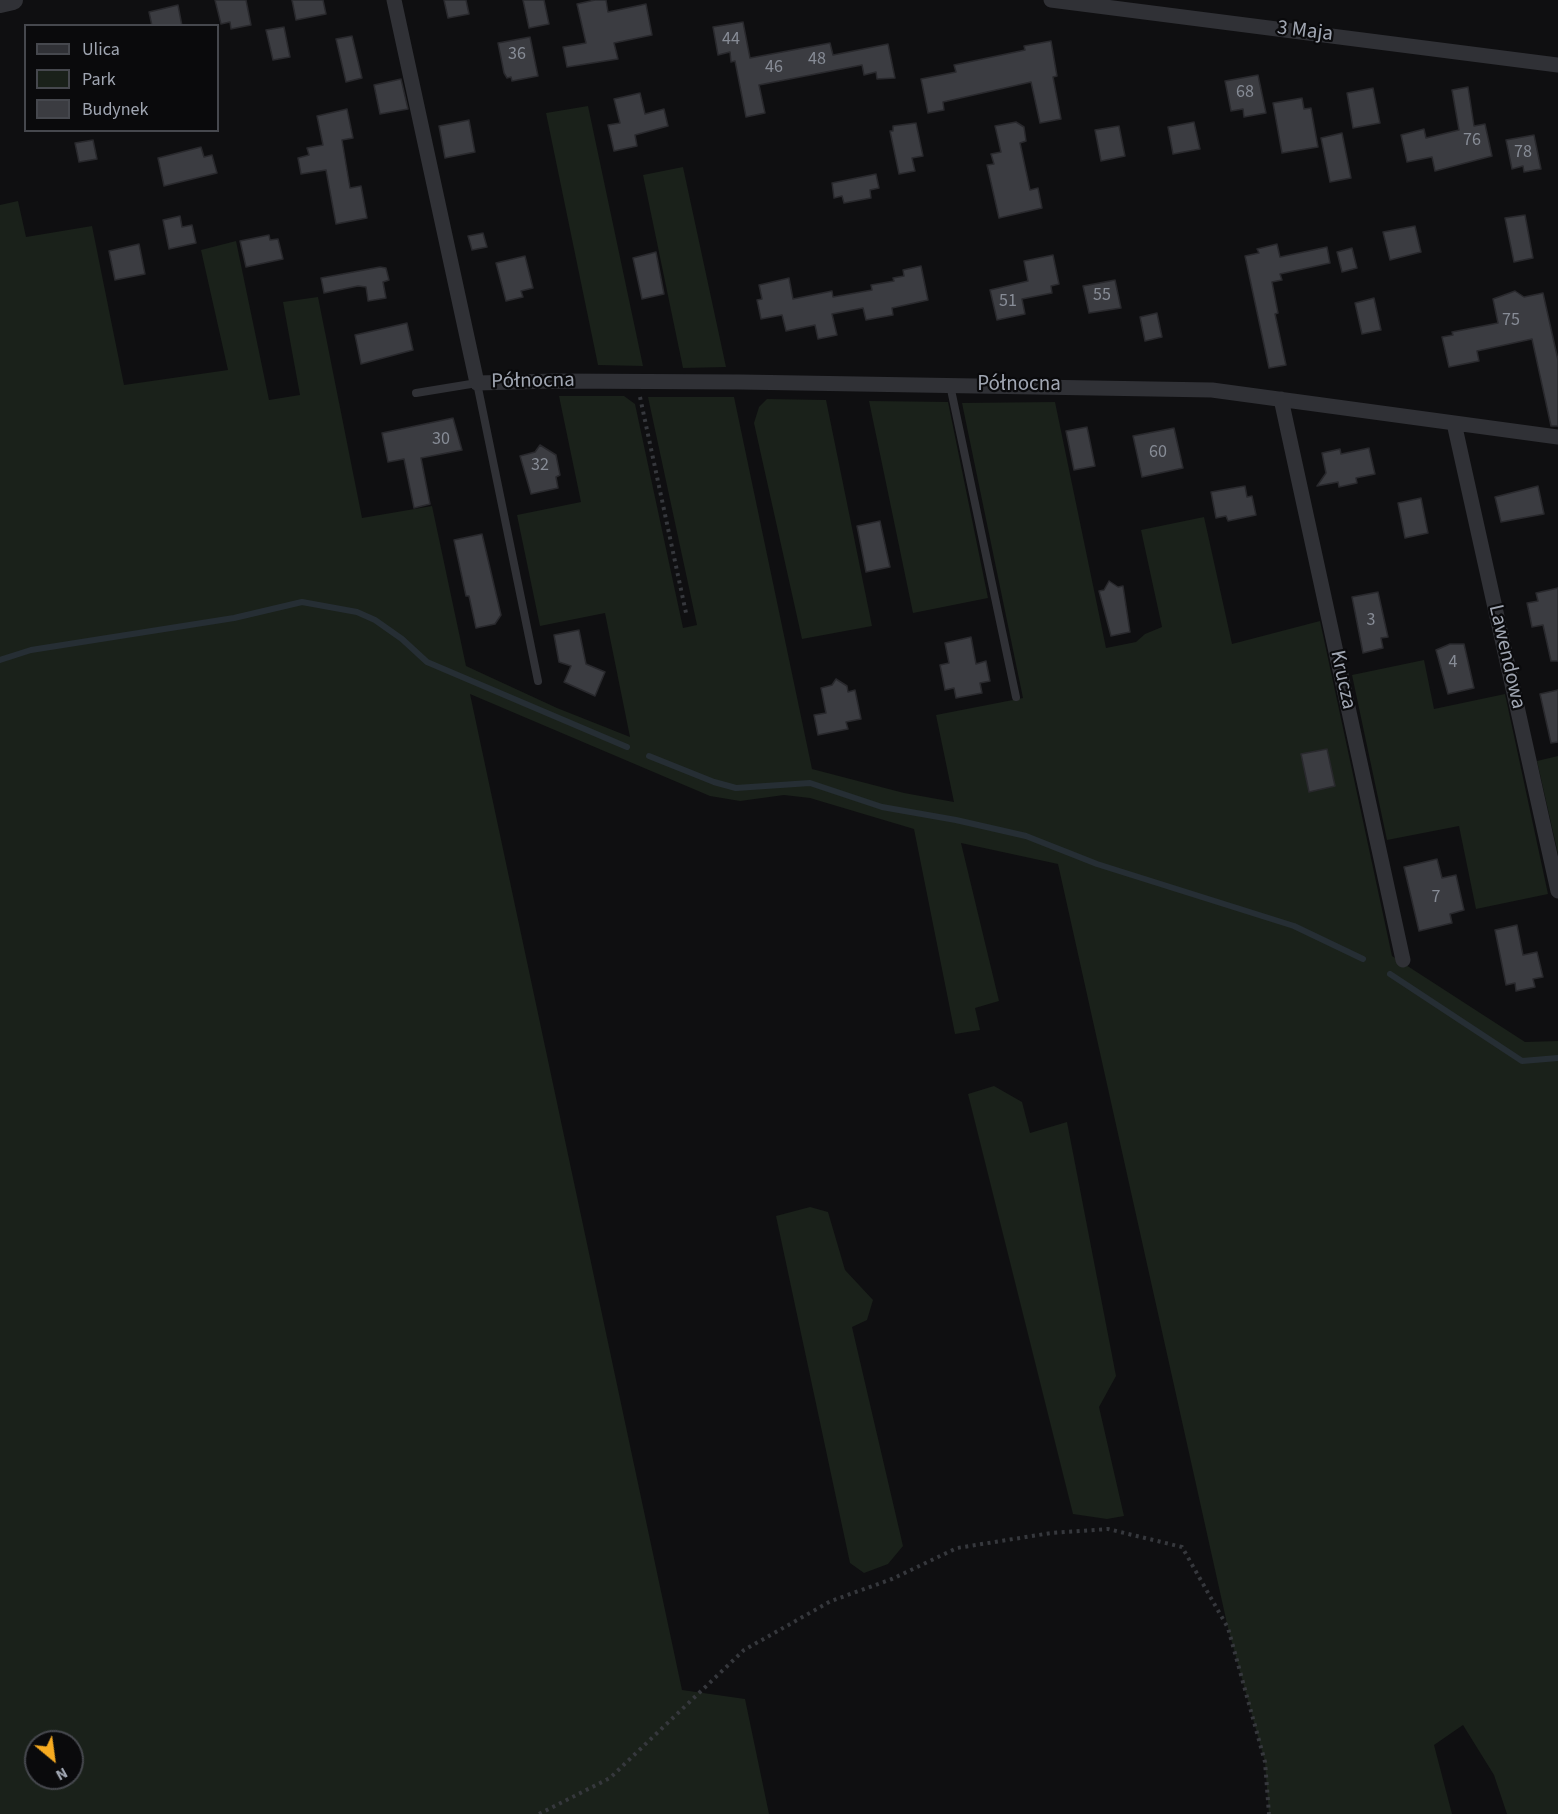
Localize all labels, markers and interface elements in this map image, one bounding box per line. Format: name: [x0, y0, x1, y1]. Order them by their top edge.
street label: 3 Maja: [1276, 16, 1334, 48]
legend: [24, 24, 219, 132]
house number: 44: [722, 29, 740, 51]
text: Ulica: [82, 37, 120, 62]
house number: 36: [508, 44, 526, 66]
house number: 48: [808, 49, 826, 71]
house number: 46: [765, 57, 783, 79]
text: Park: [82, 67, 116, 92]
house number: 68: [1236, 82, 1254, 104]
text: Budynek: [82, 97, 148, 122]
house number: 76: [1463, 130, 1481, 152]
house number: 78: [1514, 142, 1532, 164]
house number: 55: [1093, 285, 1111, 307]
house number: 51: [999, 291, 1017, 313]
house number: 75: [1502, 310, 1520, 332]
street label: Północna: [491, 369, 575, 395]
street label: Północna: [977, 372, 1061, 398]
house number: 30: [432, 429, 450, 451]
house number: 60: [1149, 442, 1167, 464]
house number: 32: [531, 455, 549, 477]
street label: Lawendowa: [1482, 602, 1530, 712]
house number: 3: [1367, 610, 1375, 632]
street label: Krucza: [1323, 648, 1361, 712]
house number: 4: [1449, 652, 1457, 674]
house number: 7: [1432, 887, 1440, 909]
north arrow: [24, 1730, 84, 1790]
text: N: [52, 1762, 72, 1786]

